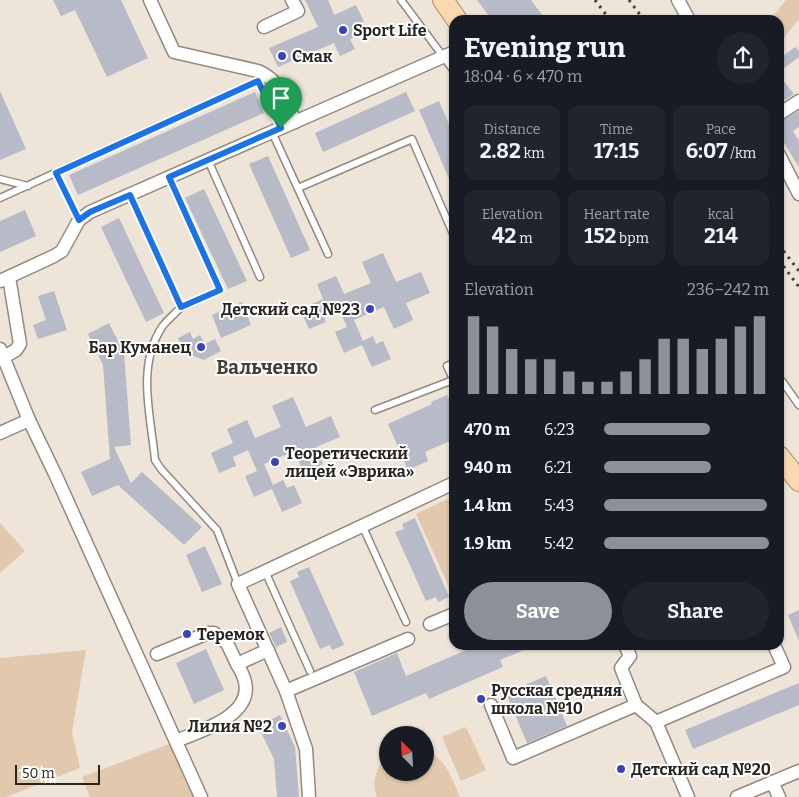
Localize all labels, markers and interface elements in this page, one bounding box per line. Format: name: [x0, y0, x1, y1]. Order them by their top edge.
place label: Sport Life: [353, 21, 427, 40]
marker: Sport Life: [337, 24, 349, 36]
text: Evening run: [464, 31, 625, 64]
button: share: [717, 32, 769, 84]
place label: Смак: [292, 47, 333, 66]
marker: Смак: [276, 50, 288, 62]
text: 18:04 · 6 × 470 m: [464, 67, 582, 86]
pin: [260, 77, 302, 128]
icon: arrive: [267, 84, 295, 112]
text: Distance: [484, 121, 541, 138]
text: Time: [600, 121, 633, 138]
text: Pace: [706, 121, 736, 138]
text: 2.82: [480, 138, 521, 164]
text: 17:15: [594, 138, 639, 164]
text: 6:07: [686, 138, 728, 164]
text: km: [521, 145, 545, 162]
text: /km: [728, 145, 756, 162]
text: Elevation: [482, 206, 543, 223]
text: Heart rate: [583, 206, 650, 223]
text: kcal: [708, 206, 734, 223]
text: 42: [492, 223, 516, 249]
text: 152: [584, 223, 616, 249]
text: 214: [704, 223, 738, 249]
text: m: [516, 230, 533, 247]
text: bpm: [616, 230, 649, 247]
text: Elevation: [464, 280, 534, 299]
text: 236–242 m: [687, 280, 769, 299]
place label: Детский сад №23: [221, 300, 360, 319]
marker: Детский сад №23: [364, 303, 376, 315]
place label: Бар Куманец: [89, 338, 191, 357]
marker: Бар Куманец: [195, 341, 207, 353]
district label: Вальченко: [216, 356, 318, 379]
text: 470 m: [464, 420, 510, 439]
text: 6:23: [544, 420, 575, 439]
place label: Теоретический лицей «Эврика»: [285, 444, 414, 481]
marker: Теоретический лицей «Эврика»: [269, 456, 281, 468]
text: 940 m: [464, 458, 512, 477]
text: 6:21: [544, 458, 572, 477]
text: 1.4 km: [464, 496, 512, 515]
text: 5:43: [544, 496, 574, 515]
text: 1.9 km: [464, 534, 511, 553]
text: 5:42: [544, 534, 574, 553]
button: Save: [464, 582, 612, 640]
button: Share: [622, 582, 769, 640]
place label: Теремок: [197, 625, 265, 644]
marker: Теремок: [181, 628, 193, 640]
place label: Русская средняя школа №10: [491, 681, 622, 718]
marker: Русская средняя школа №10: [475, 693, 487, 705]
place label: Лилия №2: [188, 717, 272, 736]
marker: Лилия №2: [276, 720, 288, 732]
north arrow: [379, 726, 434, 781]
map controls: [379, 726, 434, 781]
place label: Детский сад №20: [631, 760, 771, 779]
scale bar: [15, 762, 100, 785]
marker: Детский сад №20: [615, 763, 627, 775]
text: 50 m: [22, 765, 55, 782]

